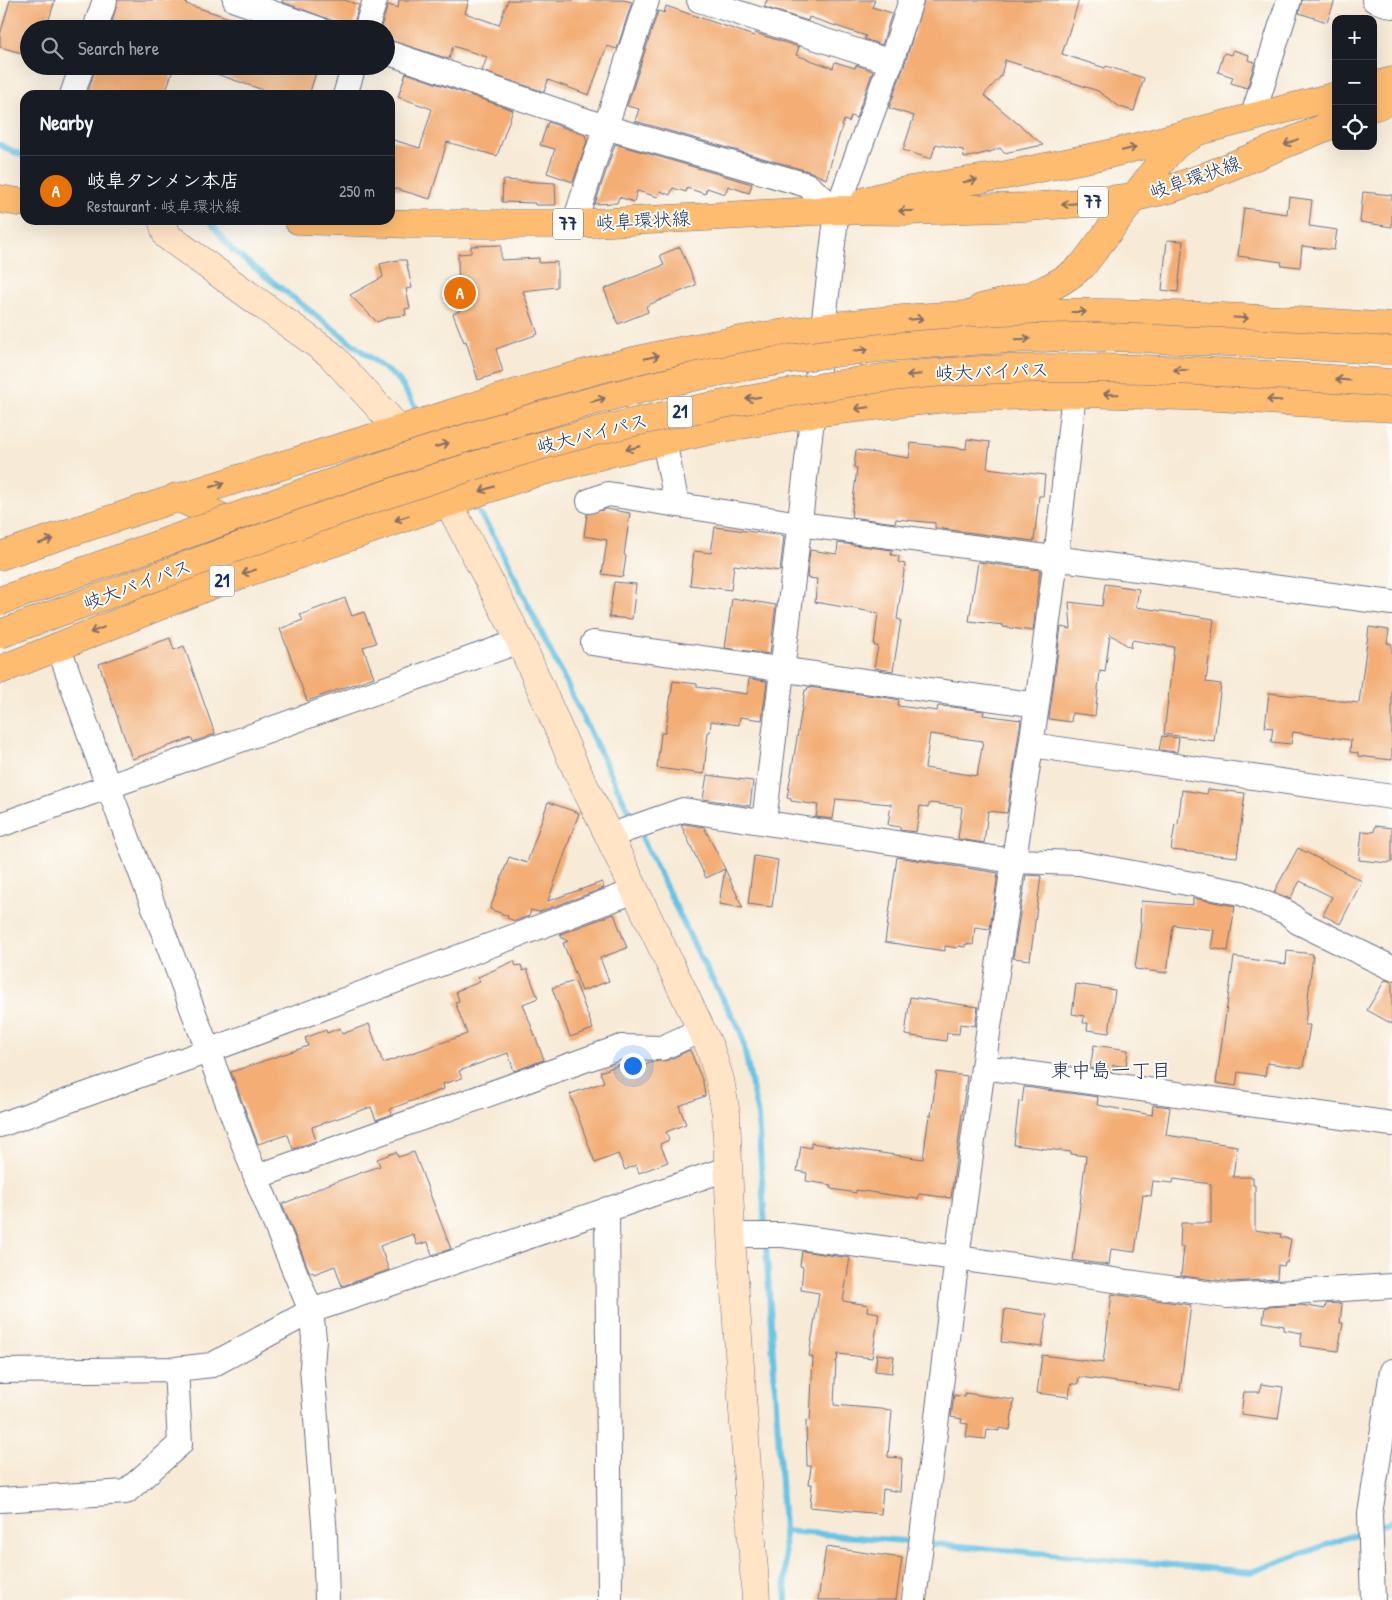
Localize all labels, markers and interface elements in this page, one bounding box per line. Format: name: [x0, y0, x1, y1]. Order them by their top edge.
map controls: [1332, 15, 1377, 150]
button: +: [1332, 15, 1377, 60]
search box: [20, 20, 395, 75]
icon: search: [38, 34, 66, 62]
text: Search here: [78, 35, 159, 61]
button: −: [1332, 60, 1377, 105]
button: locate: [1332, 105, 1377, 150]
text: Nearby: [40, 108, 93, 137]
one-way arrow: [1284, 137, 1299, 147]
one-way arrow: [1121, 144, 1137, 153]
street label: 岐阜環状線: [1146, 149, 1244, 205]
text: 岐阜タンメン本店: [87, 167, 239, 193]
one-way arrow: [961, 175, 977, 185]
text: A: [52, 180, 60, 202]
text: 250 m: [339, 180, 375, 202]
road number: 77: [1078, 186, 1108, 218]
text: Restaurant · 岐阜環状線: [87, 195, 241, 217]
one-way arrow: [1061, 199, 1077, 209]
street label: 岐阜環状線: [595, 205, 691, 235]
one-way arrow: [898, 206, 914, 216]
road number: 77: [553, 208, 583, 240]
pin: A: [444, 274, 476, 312]
one-way arrow: [1070, 307, 1086, 317]
one-way arrow: [908, 314, 924, 323]
one-way arrow: [1233, 314, 1249, 323]
one-way arrow: [1014, 334, 1031, 344]
one-way arrow: [852, 346, 868, 355]
one-way arrow: [643, 352, 659, 362]
street label: 岐大バイパス: [935, 356, 1049, 386]
one-way arrow: [1173, 365, 1190, 375]
one-way arrow: [906, 370, 922, 380]
one-way arrow: [1336, 375, 1352, 384]
one-way arrow: [1103, 389, 1120, 399]
one-way arrow: [746, 394, 762, 404]
one-way arrow: [590, 395, 606, 404]
one-way arrow: [1266, 396, 1282, 405]
road number: 21: [668, 397, 692, 428]
one-way arrow: [854, 403, 870, 413]
street label: 岐大バイパス: [534, 407, 650, 459]
one-way arrow: [434, 440, 450, 450]
one-way arrow: [625, 444, 641, 453]
one-way arrow: [209, 479, 225, 489]
one-way arrow: [480, 485, 495, 494]
one-way arrow: [395, 514, 410, 523]
one-way arrow: [38, 536, 53, 545]
street label: 岐大バイパス: [79, 552, 195, 616]
road number: 21: [210, 566, 234, 596]
one-way arrow: [242, 568, 257, 577]
one-way arrow: [90, 626, 105, 635]
your location: [620, 1053, 646, 1079]
district label: 東中島一丁目: [1051, 1056, 1171, 1083]

